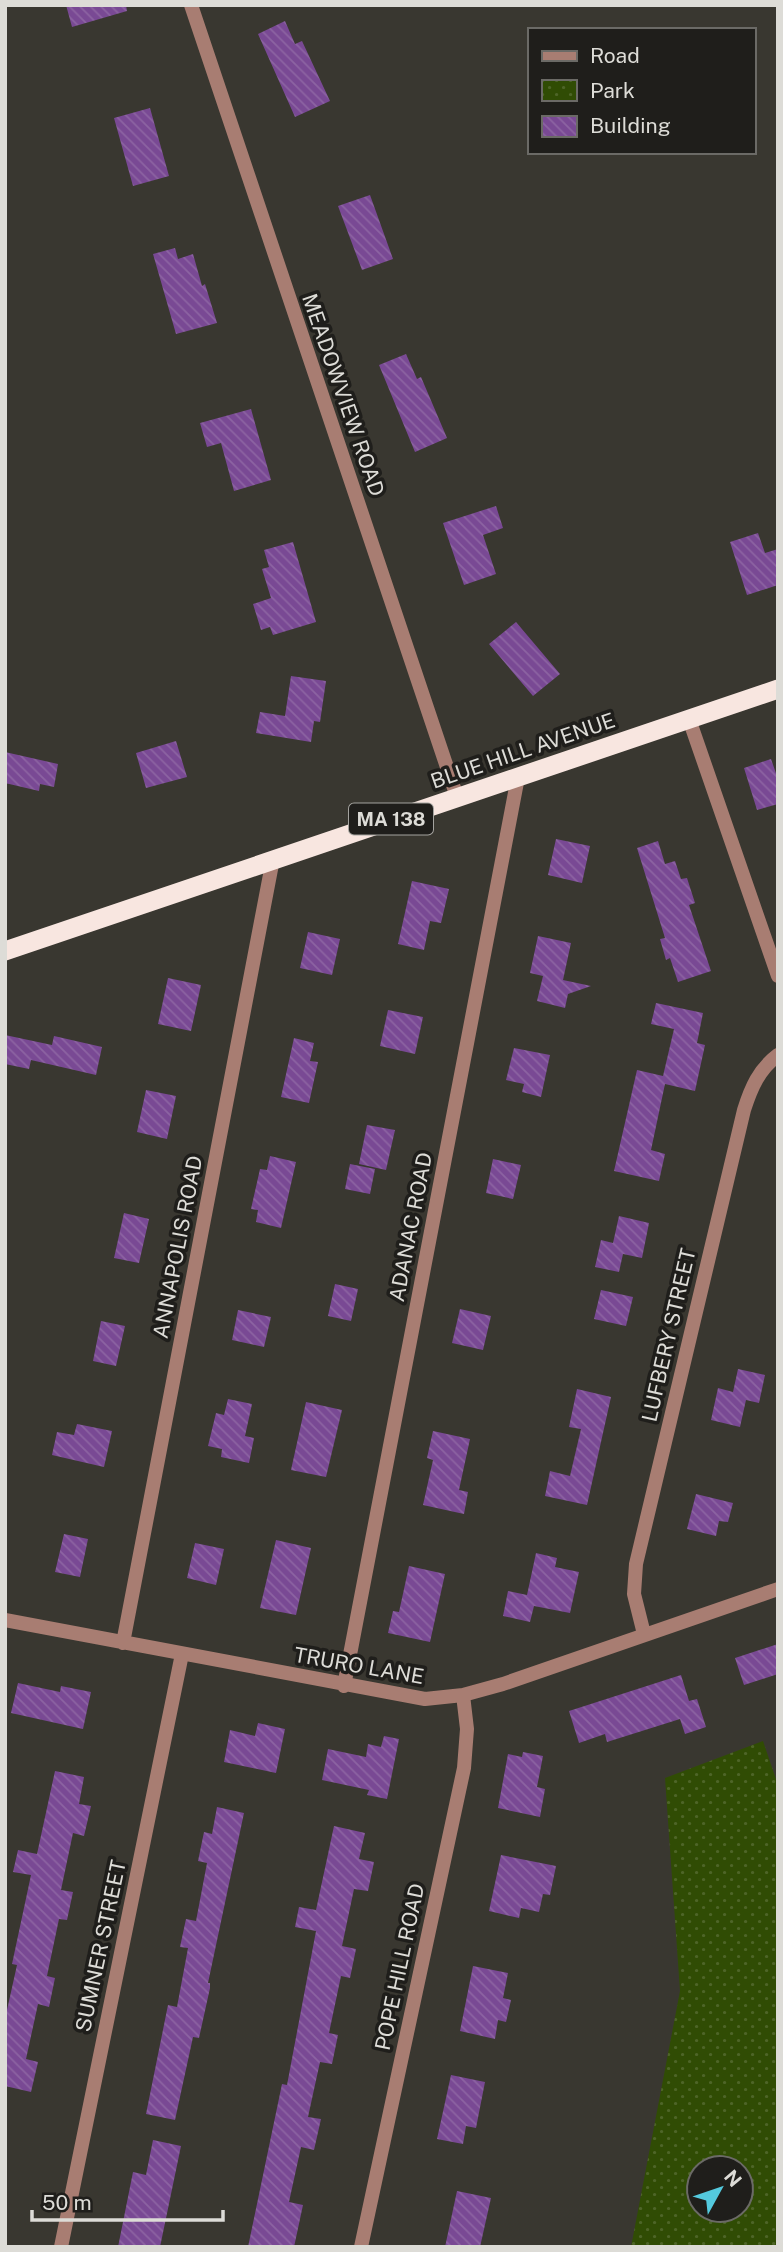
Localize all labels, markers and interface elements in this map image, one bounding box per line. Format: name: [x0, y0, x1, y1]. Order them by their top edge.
legend: [528, 28, 755, 154]
text: Road: [590, 43, 640, 68]
text: Park: [590, 78, 635, 103]
text: Building: [590, 113, 671, 138]
street label: MEADOWVIEW ROAD: [297, 290, 390, 499]
street label: BLUE HILL AVENUE: [427, 707, 618, 794]
road number: MA 138: [349, 804, 433, 834]
street label: ADANAC ROAD: [384, 1150, 437, 1304]
street label: ANNAPOLIS ROAD: [148, 1153, 207, 1340]
street label: LUFBERY STREET: [636, 1246, 701, 1424]
street label: TRURO LANE: [292, 1642, 426, 1689]
street label: SUMNER STREET: [70, 1858, 131, 2034]
street label: POPE HILL ROAD: [370, 1881, 429, 2053]
north arrow: [685, 2154, 755, 2224]
text: N: [720, 2165, 746, 2191]
scale bar: [32, 2178, 222, 2222]
text: 50 m: [42, 2190, 92, 2215]

